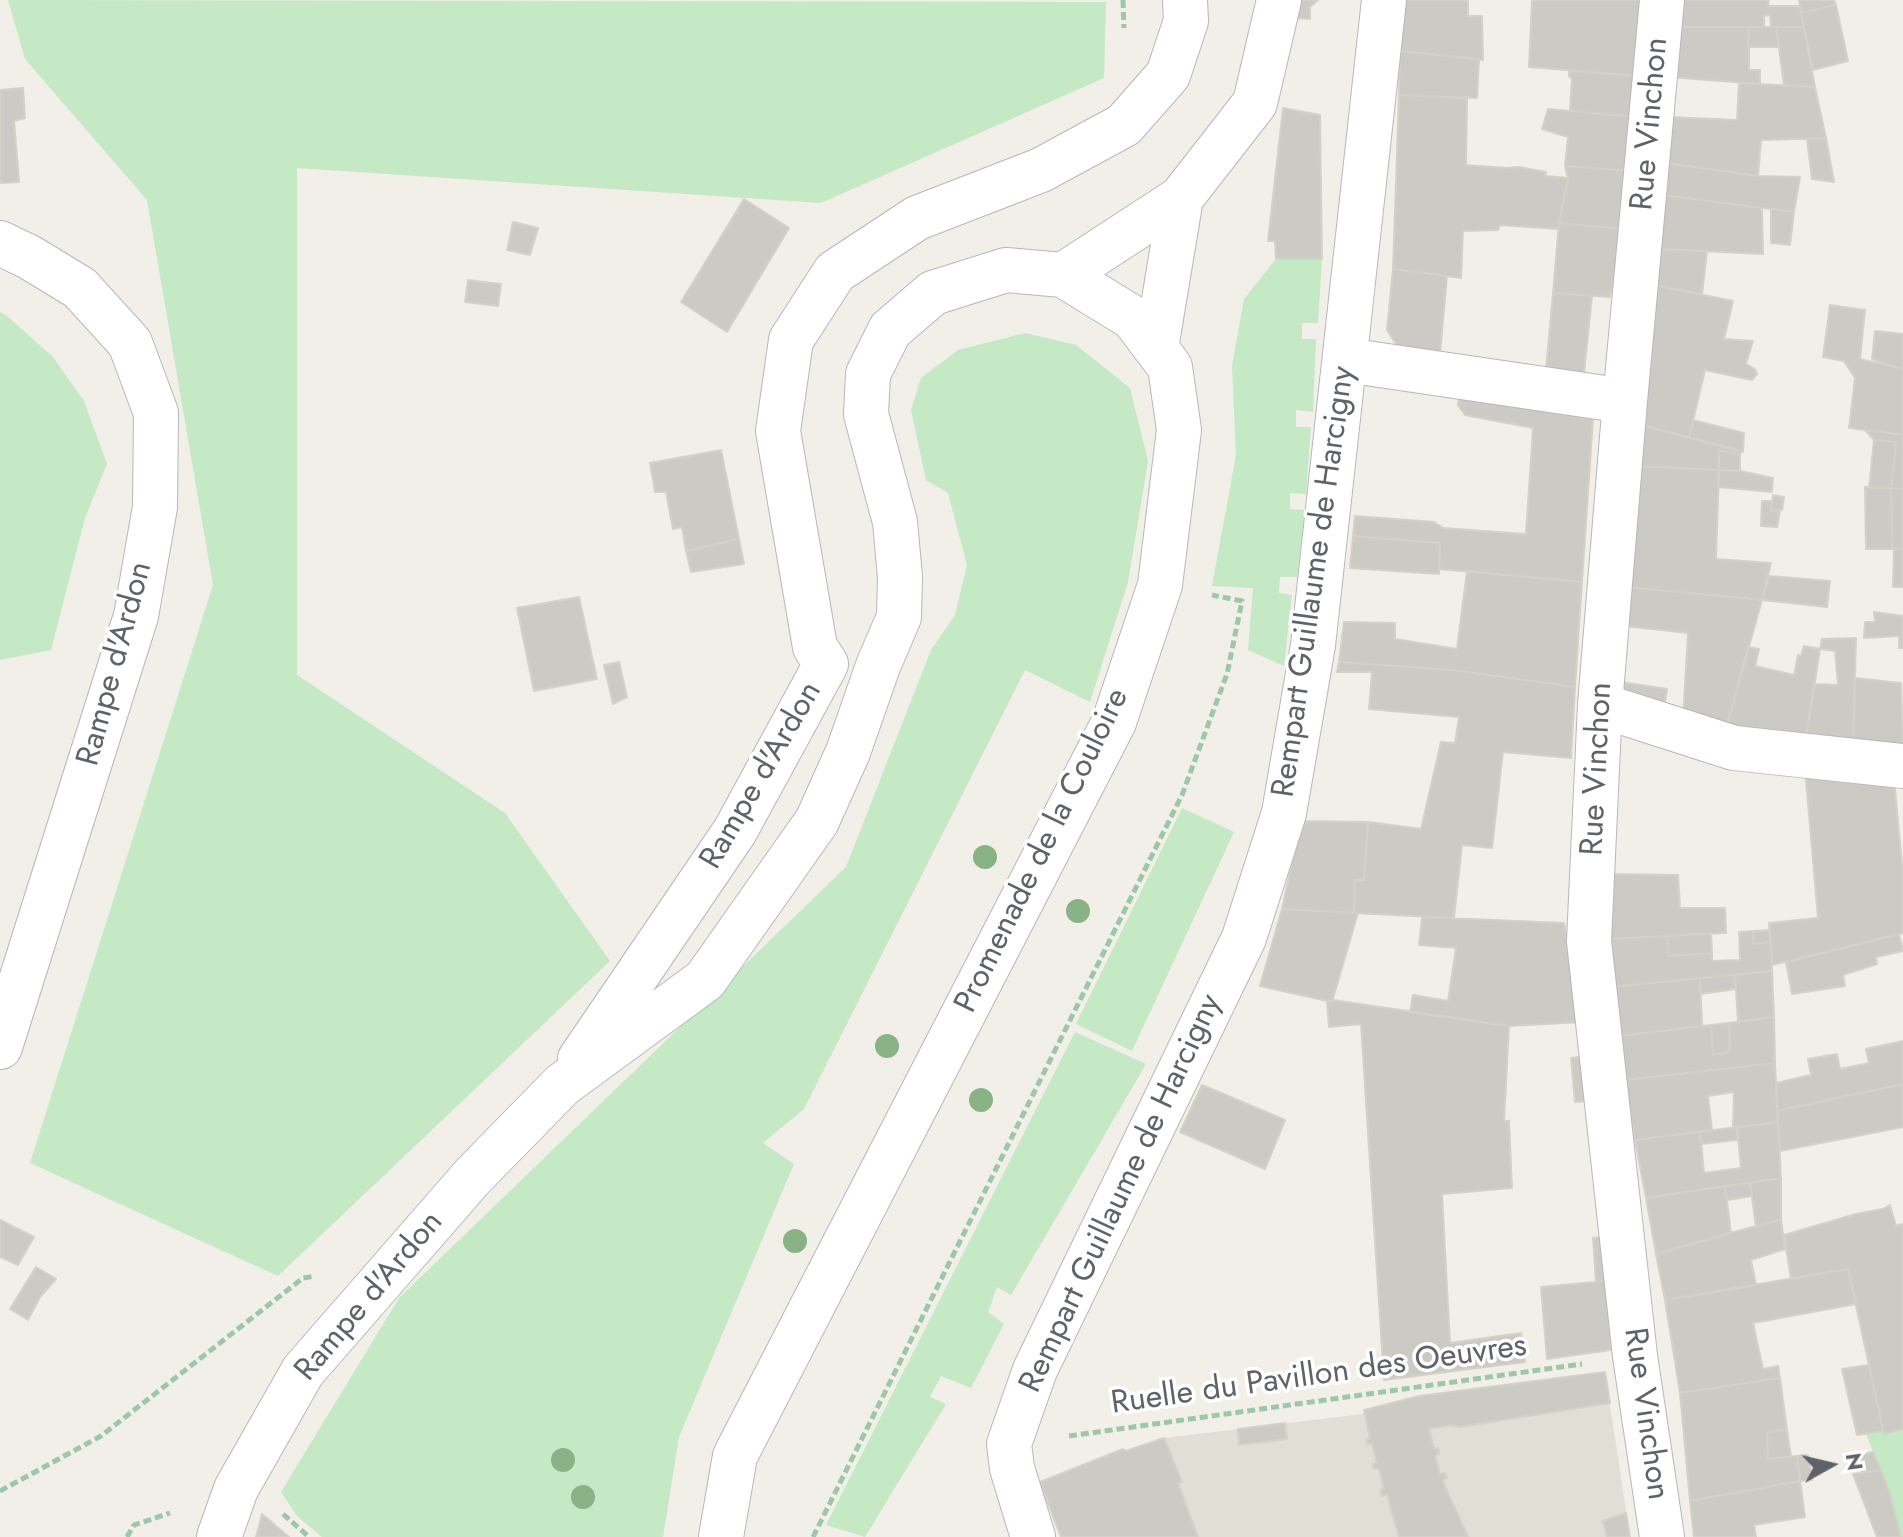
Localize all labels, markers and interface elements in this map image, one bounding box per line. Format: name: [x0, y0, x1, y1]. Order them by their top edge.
street label: Rue Vinchon: [1624, 36, 1678, 212]
street label: Rempart Guillaume de Harcigny: [1266, 364, 1364, 800]
street label: Rampe d'Ardon: [70, 558, 162, 770]
street label: Rampe d'Ardon: [693, 676, 831, 876]
street label: Rue Vinchon: [1574, 681, 1622, 857]
street label: Promenade de la Couloire: [948, 683, 1138, 1019]
street label: Rempart Guillaume de Harcigny: [1013, 989, 1231, 1399]
street label: Rampe d'Ardon: [288, 1204, 452, 1390]
street label: Rue Vinchon: [1614, 1325, 1676, 1503]
street label: Ruelle du Pavillon des Oeuvres: [1109, 1328, 1529, 1424]
north arrow: [1791, 1425, 1871, 1505]
text: N: [1838, 1451, 1872, 1473]

